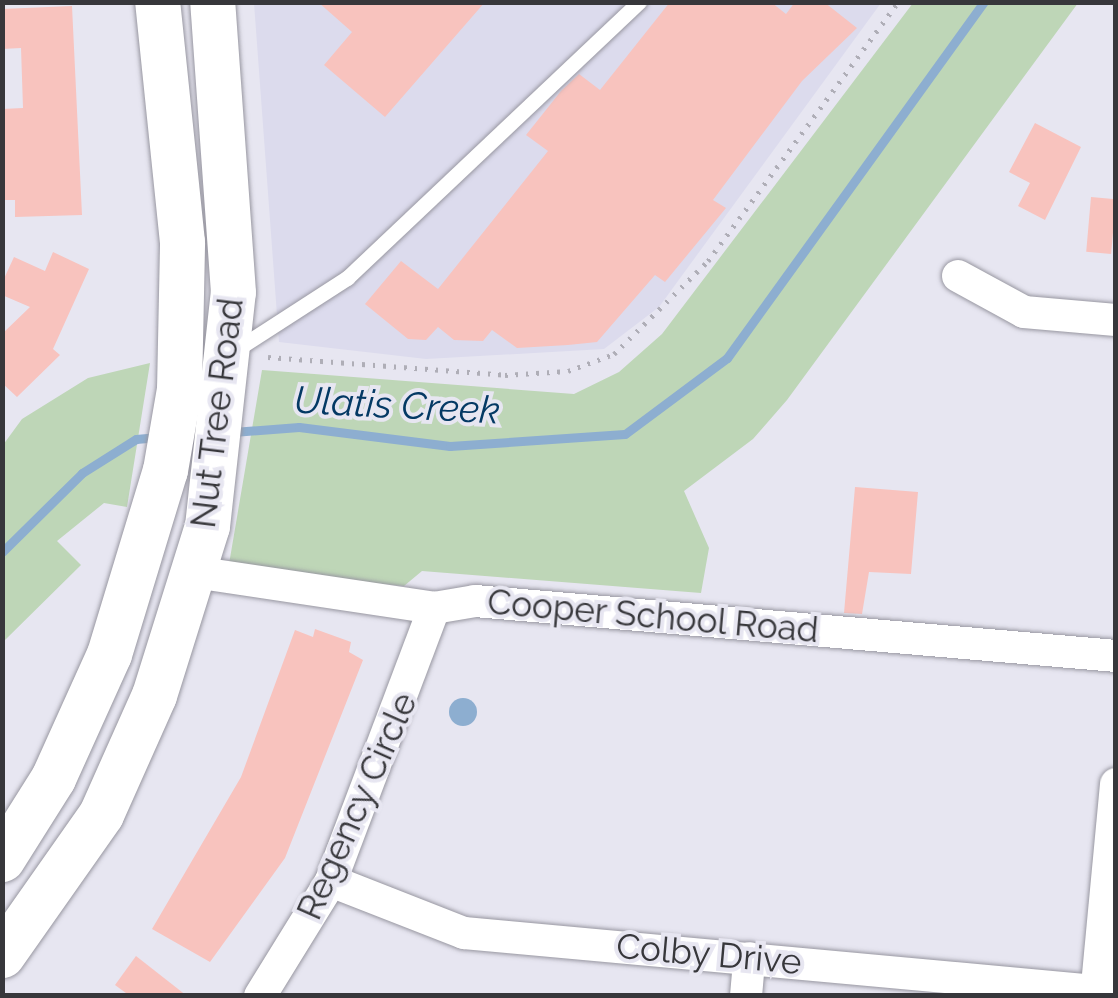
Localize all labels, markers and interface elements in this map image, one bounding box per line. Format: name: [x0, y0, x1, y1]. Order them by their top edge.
street label: Nut Tree Road: [182, 295, 252, 531]
water label: Ulatis Creek: [293, 377, 501, 433]
street label: Cooper School Road: [485, 581, 821, 651]
street label: Regency Circle: [288, 686, 426, 926]
street label: Colby Drive: [614, 925, 804, 983]

